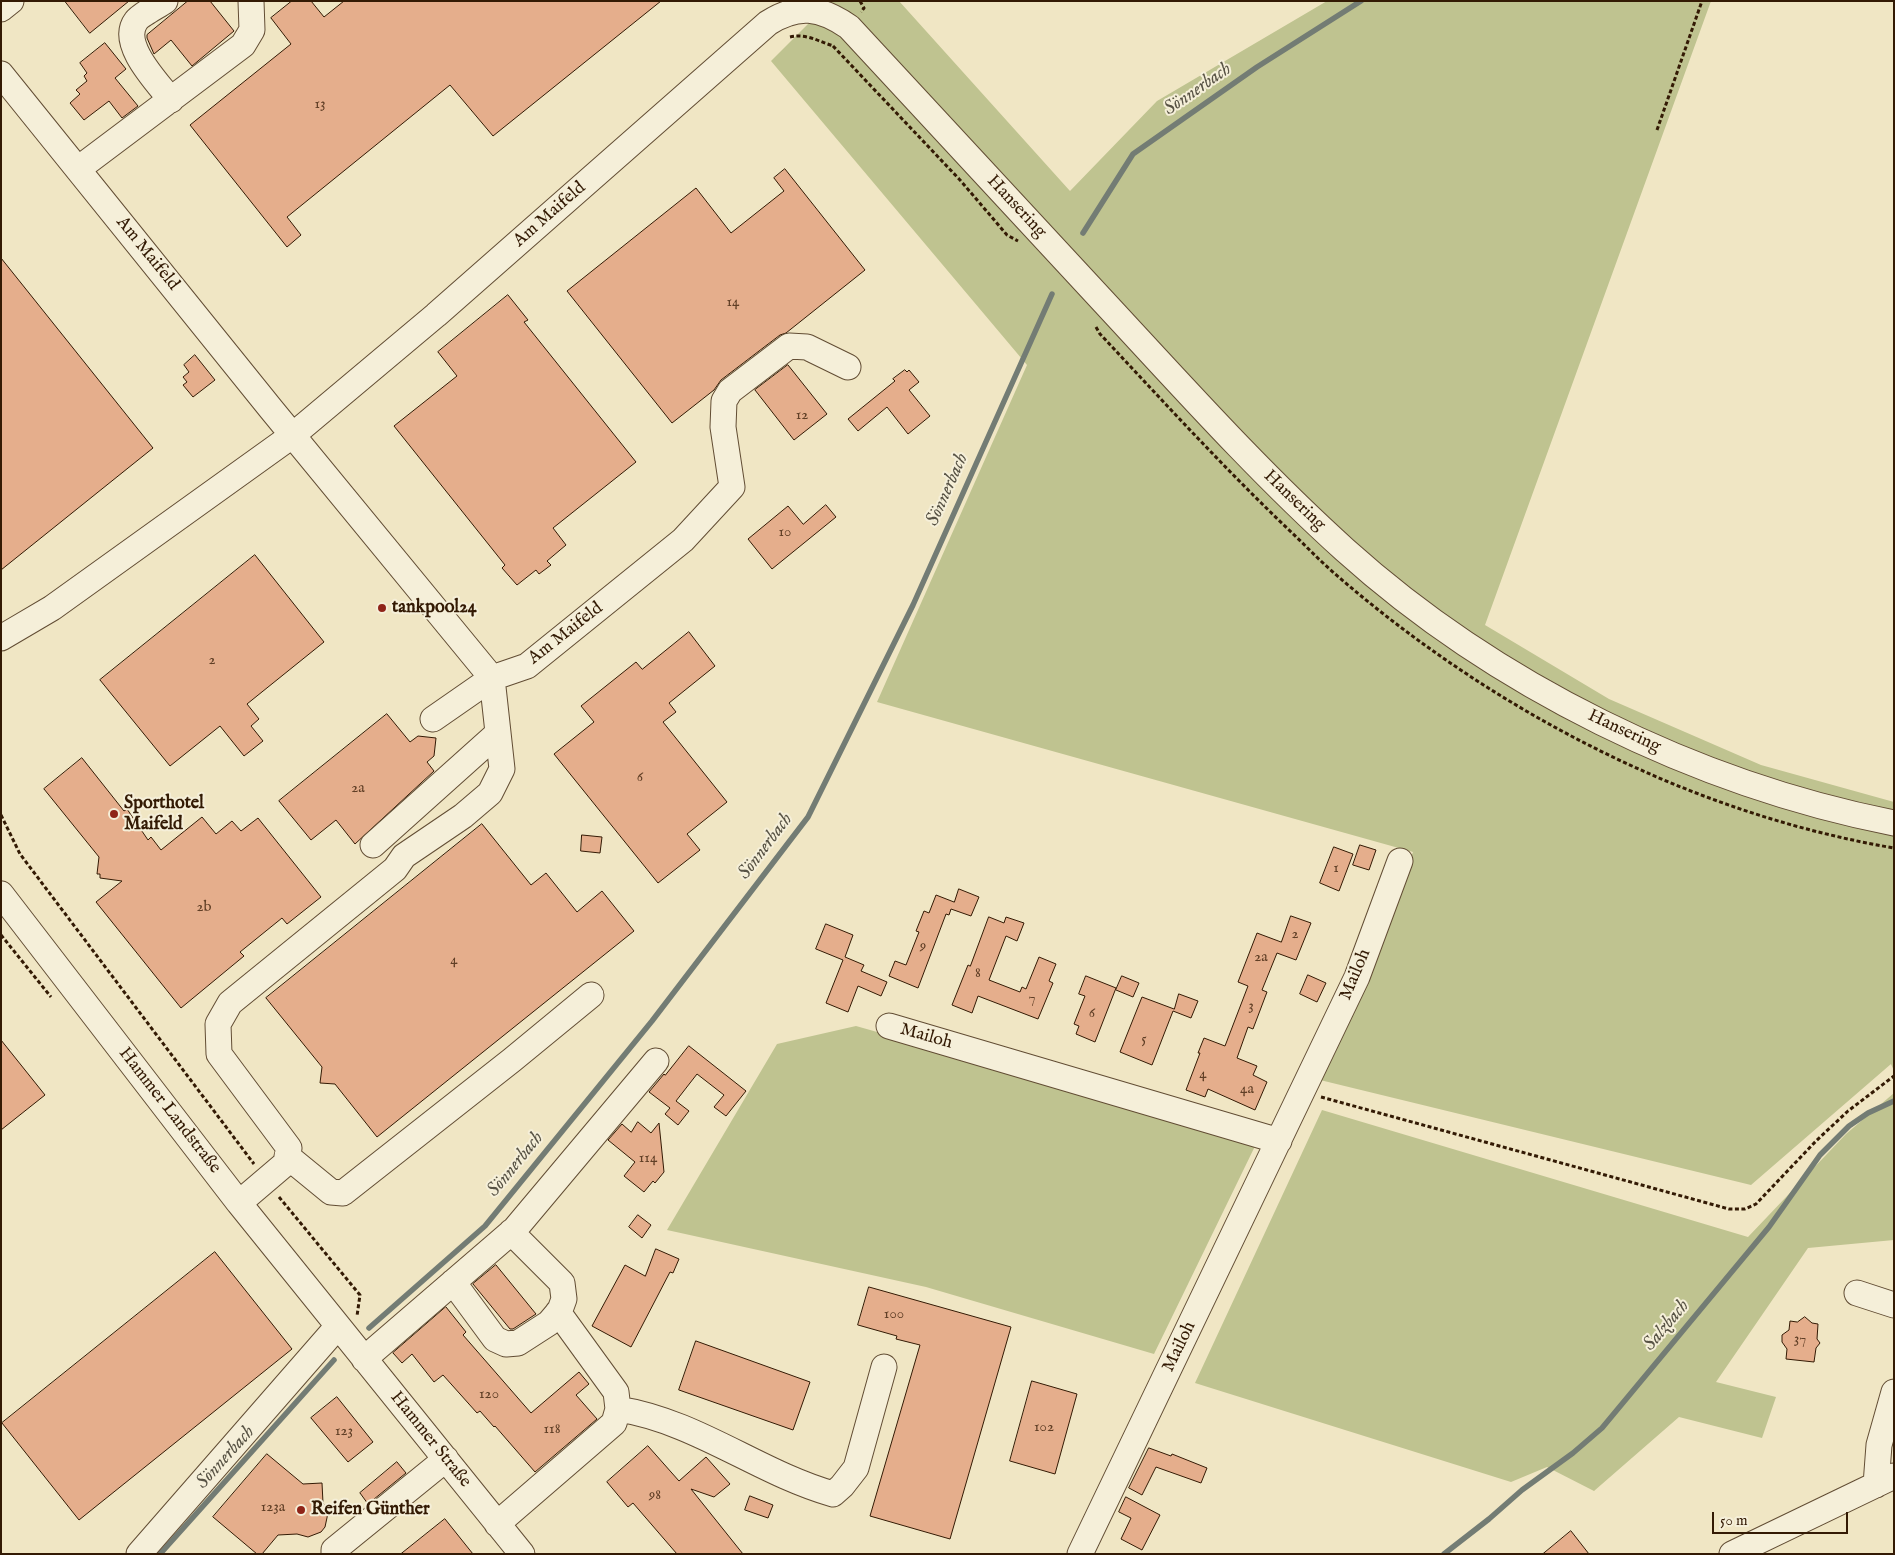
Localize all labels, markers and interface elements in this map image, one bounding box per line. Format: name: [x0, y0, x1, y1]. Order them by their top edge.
water label: Sönnerbach: [1160, 59, 1236, 121]
house number: 13: [314, 96, 326, 114]
street label: Hansering: [981, 171, 1051, 243]
street label: Am Maifeld: [509, 178, 591, 252]
street label: Am Maifeld: [111, 213, 183, 295]
house number: 14: [727, 294, 739, 312]
house number: 12: [796, 407, 808, 425]
water label: Sönnerbach: [922, 450, 974, 530]
street label: Hansering: [1258, 466, 1330, 536]
house number: 10: [779, 524, 791, 542]
place label: tankpool24: [392, 597, 476, 619]
street label: Am Maifeld: [524, 598, 608, 670]
marker: tankpool24: [376, 602, 388, 614]
house number: 2: [208, 652, 216, 670]
street label: Hansering: [1584, 706, 1664, 758]
house number: 6: [637, 769, 643, 787]
house number: 2a: [351, 780, 365, 798]
place label: Sporthotel Maifeld: [124, 793, 204, 836]
marker: Sporthotel Maifeld: [108, 808, 120, 820]
water label: Sönnerbach: [734, 809, 798, 885]
house number: 1: [1333, 860, 1339, 878]
house number: 2b: [196, 899, 212, 917]
house number: 2: [1291, 926, 1299, 944]
house number: 9: [920, 938, 926, 956]
street label: Mailoh: [1336, 946, 1376, 1004]
house number: 2a: [1254, 949, 1268, 967]
house number: 4: [450, 952, 458, 970]
house number: 8: [975, 965, 981, 983]
house number: 7: [1028, 990, 1036, 1008]
house number: 3: [1248, 998, 1254, 1016]
house number: 6: [1089, 1005, 1095, 1023]
street label: Mailoh: [897, 1019, 955, 1055]
house number: 5: [1141, 1031, 1147, 1049]
street label: Hammer Landstraße: [113, 1044, 225, 1178]
house number: 4: [1199, 1066, 1207, 1084]
house number: 4a: [1240, 1081, 1254, 1099]
water label: Sönnerbach: [483, 1128, 549, 1202]
house number: 114: [639, 1150, 657, 1168]
water label: Salzbach: [1639, 1296, 1695, 1356]
house number: 100: [884, 1306, 904, 1324]
street label: Mailoh: [1159, 1318, 1201, 1376]
house number: 37: [1794, 1331, 1806, 1349]
house number: 120: [479, 1386, 499, 1404]
street label: Hammer Straße: [385, 1388, 475, 1492]
house number: 102: [1034, 1419, 1054, 1437]
house number: 118: [543, 1421, 561, 1439]
water label: Sönnerbach: [192, 1422, 260, 1494]
house number: 123: [335, 1423, 353, 1441]
house number: 98: [649, 1487, 661, 1505]
house number: 123a: [261, 1499, 285, 1517]
place label: Reifen Günther: [311, 1499, 430, 1521]
scale bar: [1715, 1502, 1851, 1534]
marker: Reifen Günther: [295, 1504, 307, 1516]
text: 50 m: [1720, 1511, 1748, 1530]

